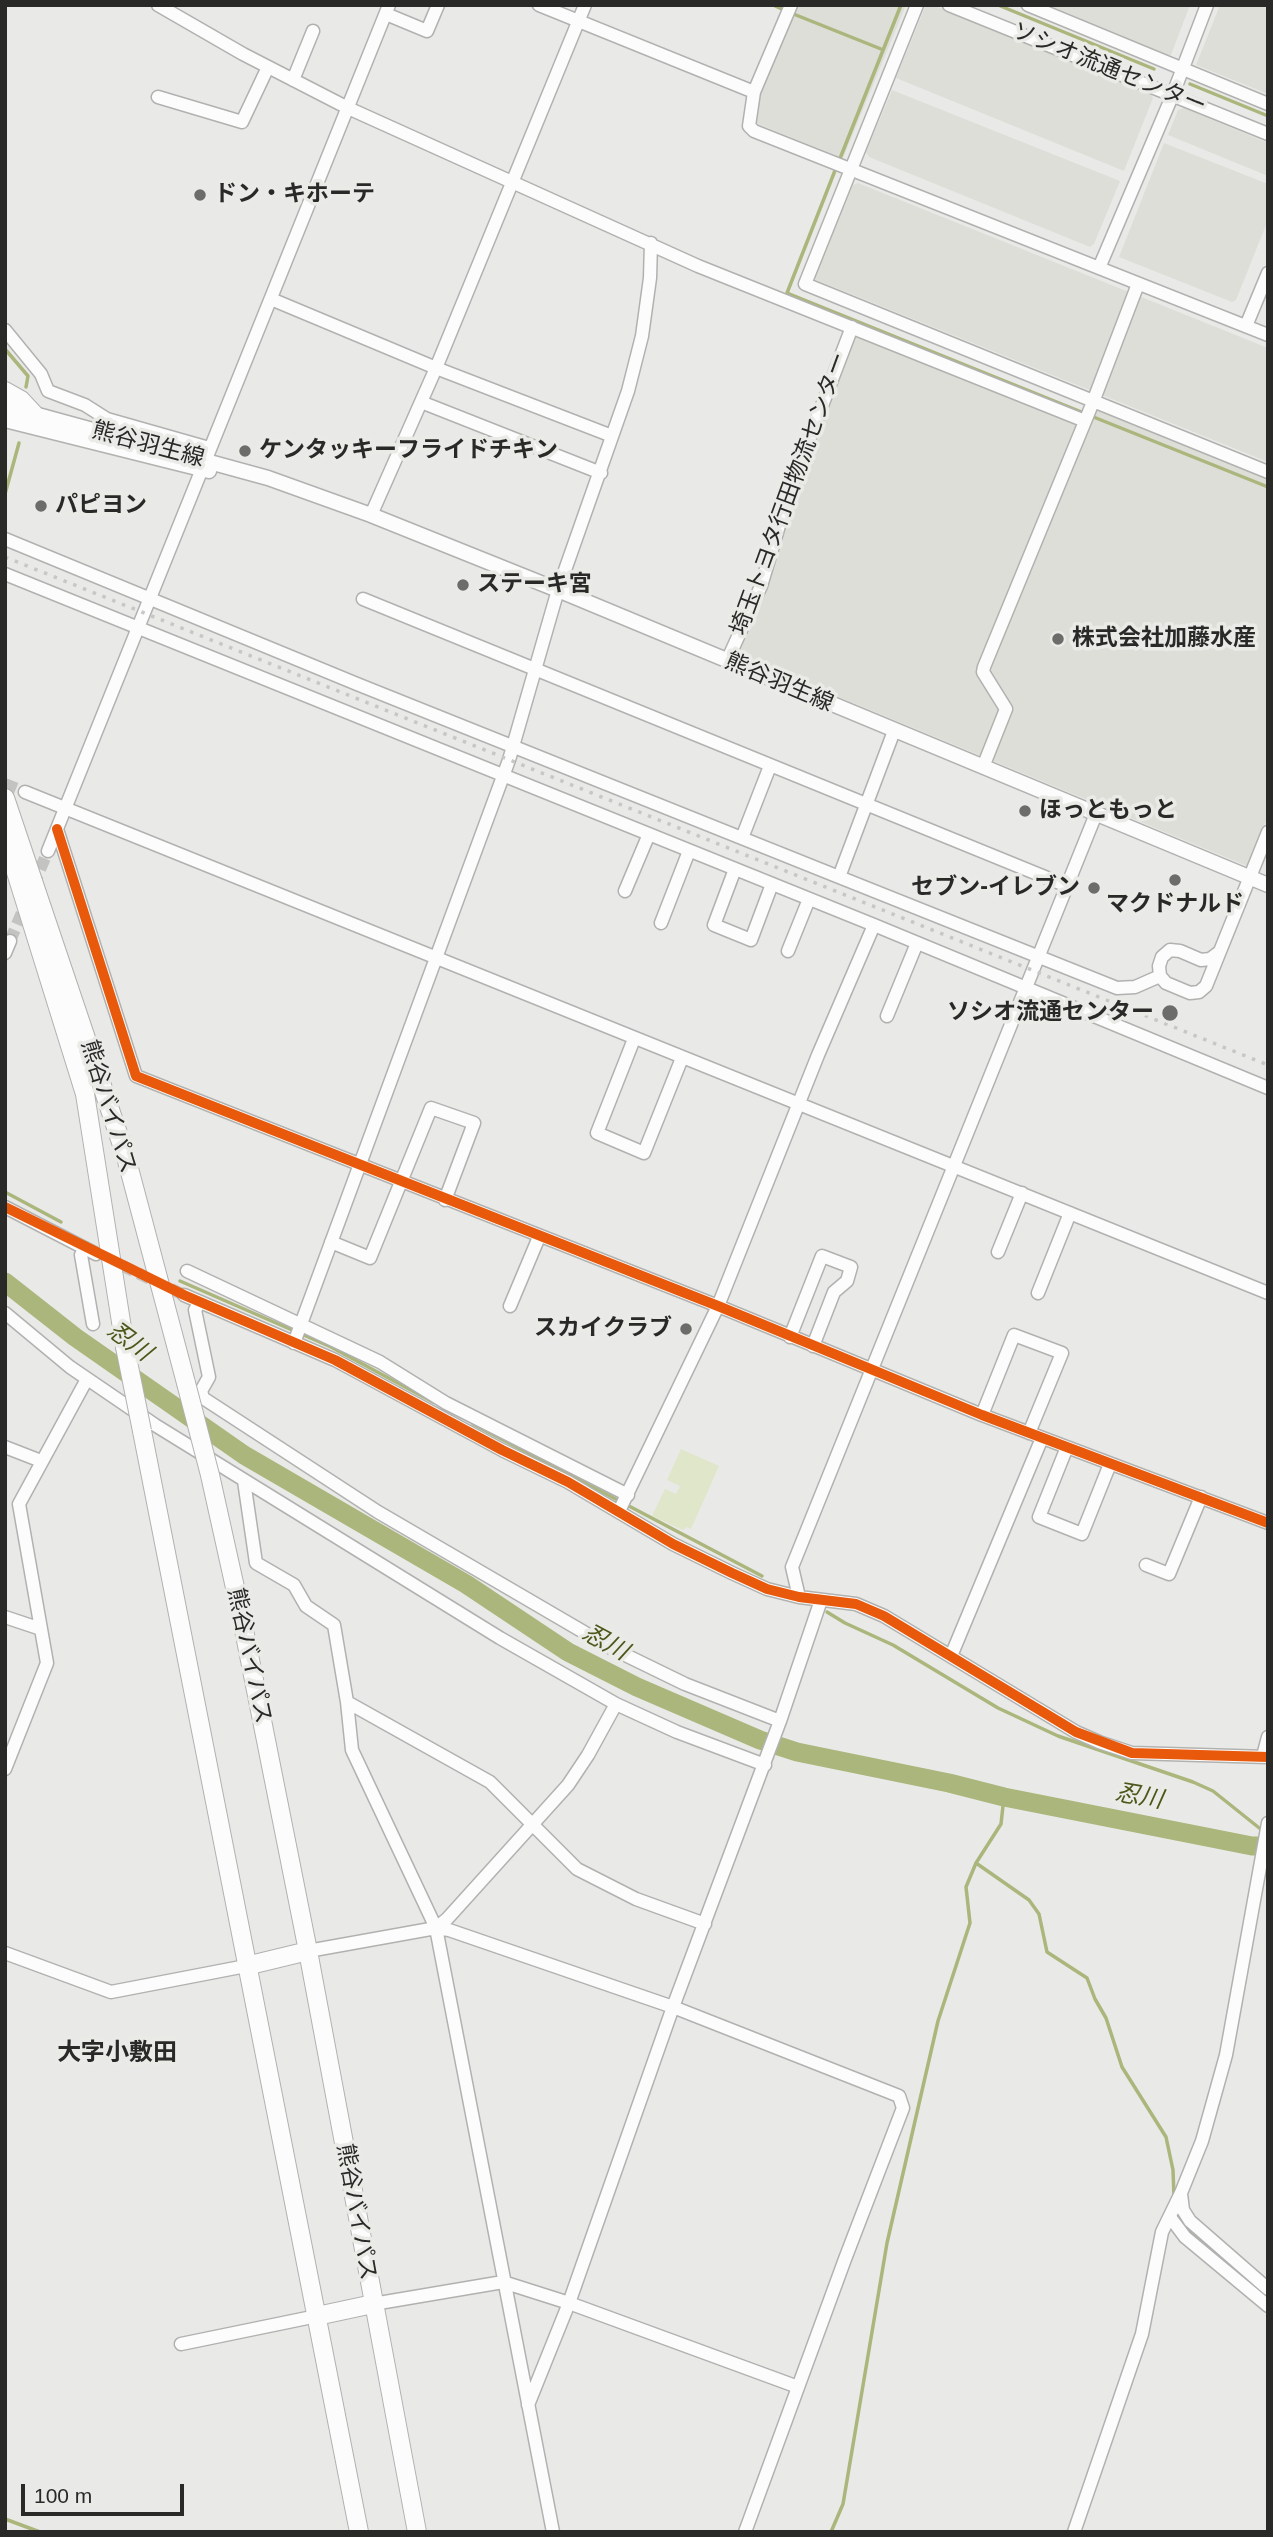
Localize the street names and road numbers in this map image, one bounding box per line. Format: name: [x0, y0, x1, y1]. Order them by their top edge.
street label: ソシオ流通センター: [1008, 17, 1210, 121]
street label: 埼玉トヨタ行田物流センター: [726, 349, 854, 639]
street label: 熊谷羽生線: [89, 417, 207, 473]
street label: 熊谷羽生線: [721, 648, 837, 718]
street label: 熊谷バイパス: [75, 1037, 141, 1177]
street label: 熊谷バイパス: [221, 1586, 277, 1726]
street label: 熊谷バイパス: [330, 2142, 382, 2282]

